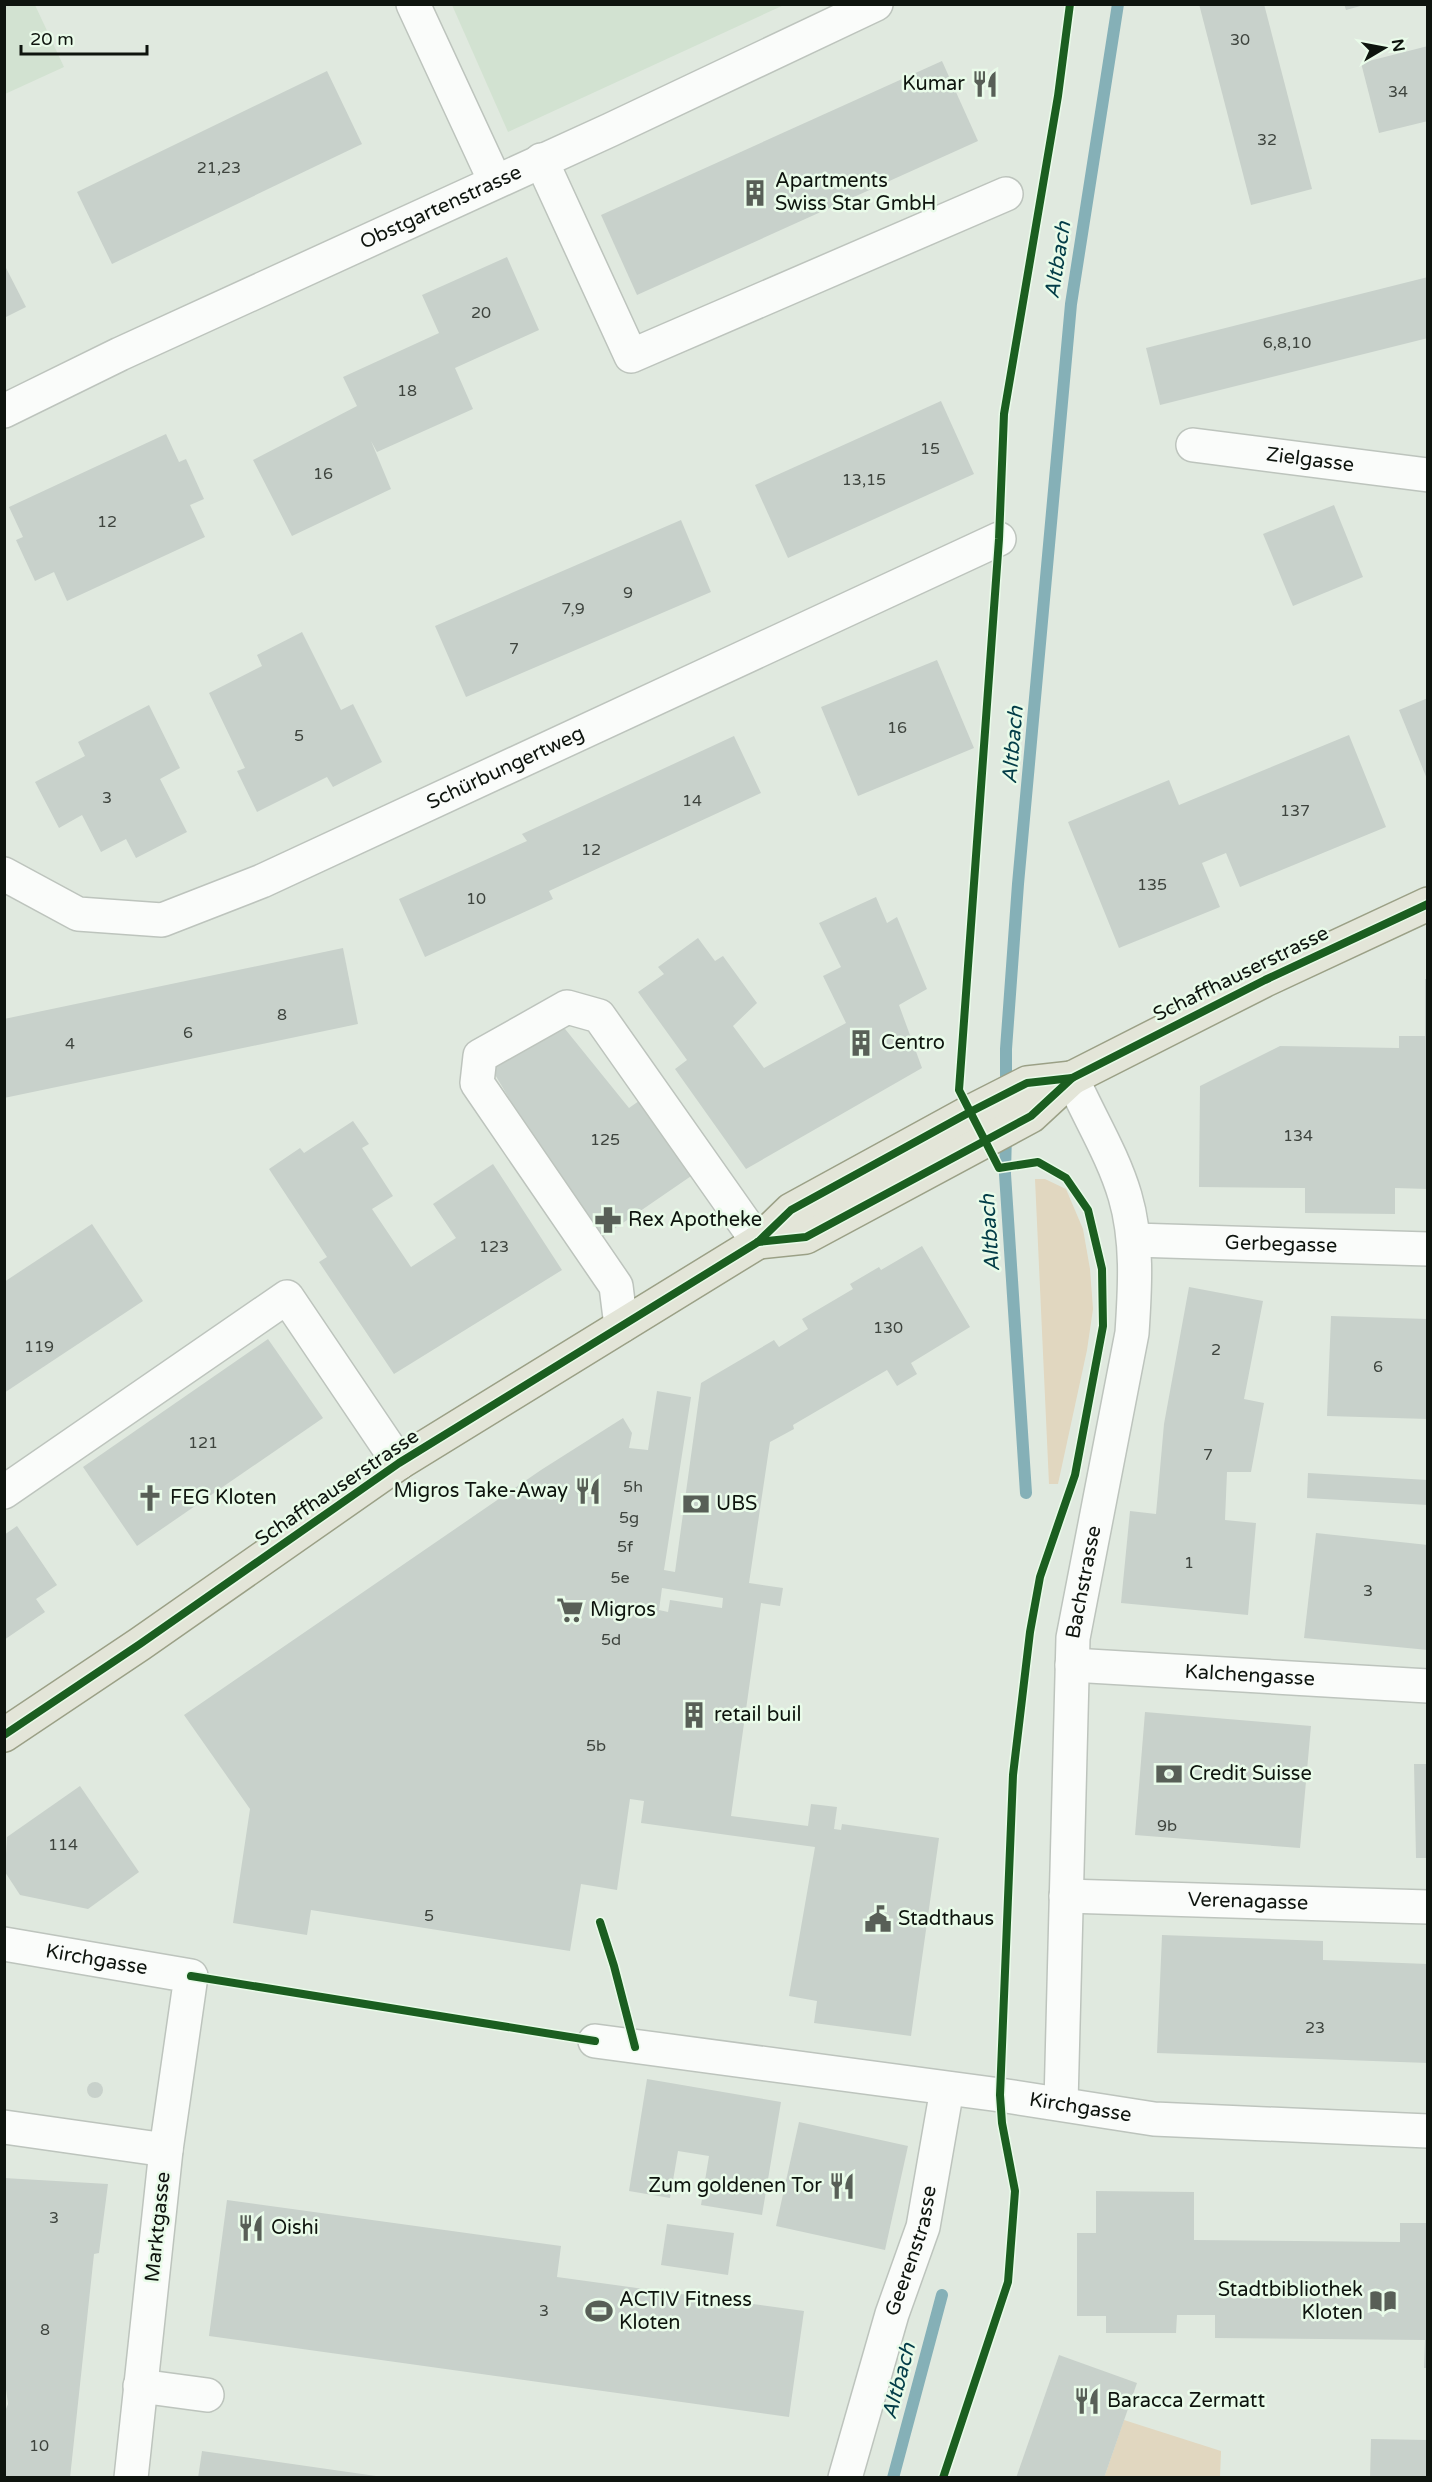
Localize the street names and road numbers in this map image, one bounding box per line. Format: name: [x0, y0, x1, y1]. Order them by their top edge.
street label: Obstgartenstrasse: [356, 160, 525, 255]
street label: Zielgasse: [1265, 442, 1355, 477]
street label: Schürbungertweg: [423, 721, 588, 815]
street label: Schaffhauserstrasse: [1149, 921, 1333, 1027]
street label: Gerbegasse: [1224, 1231, 1338, 1258]
street label: Schaffhauserstrasse: [251, 1424, 423, 1552]
street label: Bachstrasse: [1061, 1524, 1106, 1641]
street label: Kalchengasse: [1184, 1660, 1316, 1691]
street label: Verenagasse: [1187, 1888, 1309, 1915]
street label: Kirchgasse: [44, 1939, 149, 1980]
street label: Kirchgasse: [1028, 2088, 1133, 2127]
street label: Marktgasse: [140, 2171, 176, 2283]
street label: Geerenstrasse: [880, 2184, 942, 2319]

